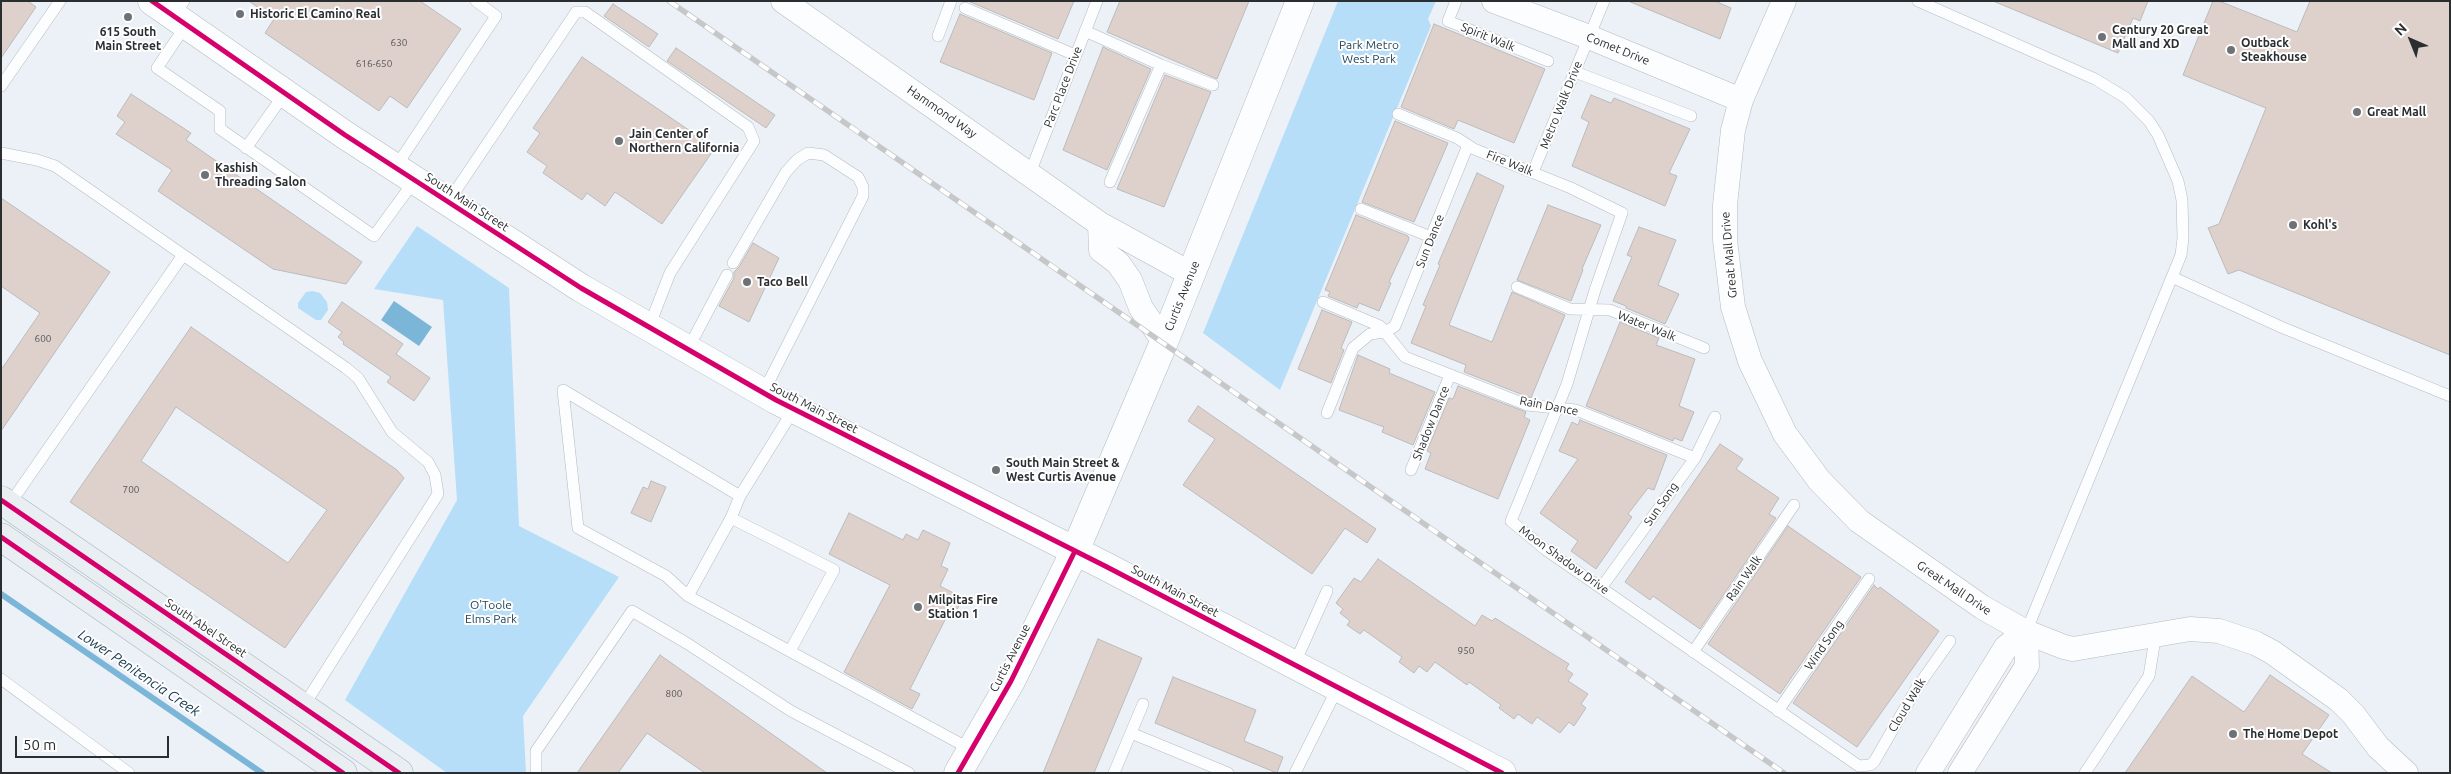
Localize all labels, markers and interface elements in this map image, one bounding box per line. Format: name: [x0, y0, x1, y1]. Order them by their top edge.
place label: Historic El Camino Real: [250, 7, 380, 21]
marker: Historic El Camino Real: [234, 8, 246, 20]
marker: 615 South Main Street: [122, 11, 134, 23]
north arrow: [2386, 15, 2436, 65]
street label: Spirit Walk: [1459, 20, 1517, 54]
text: N: [2391, 20, 2410, 39]
place label: Century 20 Great Mall and XD: [2112, 23, 2208, 51]
place label: 615 South Main Street: [95, 25, 161, 53]
street label: Comet Drive: [1584, 30, 1652, 68]
marker: Century 20 Great Mall and XD: [2096, 31, 2108, 43]
place label: Outback Steakhouse: [2241, 36, 2307, 64]
house number: 630: [391, 37, 407, 49]
park label: Park Metro West Park: [1339, 38, 1399, 66]
street label: Parc Place Drive: [1041, 44, 1085, 130]
marker: Outback Steakhouse: [2225, 44, 2237, 56]
house number: 616-650: [356, 58, 392, 70]
street label: Metro Walk Drive: [1537, 59, 1585, 151]
street label: Hammond Way: [904, 83, 980, 141]
place label: Great Mall: [2367, 105, 2426, 119]
marker: Great Mall: [2351, 106, 2363, 118]
place label: Jain Center of Northern California: [629, 127, 739, 155]
marker: Jain Center of Northern California: [613, 135, 625, 147]
street label: Fire Walk: [1484, 147, 1536, 179]
place label: Kashish Threading Salon: [215, 161, 306, 189]
marker: Kashish Threading Salon: [199, 169, 211, 181]
street label: South Main Street: [422, 170, 512, 234]
street label: Great Mall Drive: [1718, 211, 1740, 299]
street label: Sun Dance: [1413, 212, 1447, 270]
place label: Kohl's: [2303, 218, 2337, 232]
marker: Kohl's: [2287, 219, 2299, 231]
street label: Curtis Avenue: [1161, 259, 1203, 333]
place label: Taco Bell: [757, 275, 808, 289]
marker: Taco Bell: [741, 276, 753, 288]
street label: Water Walk: [1616, 308, 1678, 344]
house number: 600: [35, 333, 51, 345]
street label: South Main Street: [767, 380, 861, 436]
street label: Shadow Dance: [1410, 384, 1452, 462]
street label: Rain Dance: [1518, 393, 1580, 419]
place label: South Main Street & West Curtis Avenue: [1006, 456, 1119, 484]
marker: South Main Street & West Curtis Avenue: [990, 464, 1002, 476]
street label: Sun Song: [1641, 479, 1681, 529]
house number: 700: [123, 484, 139, 496]
street label: Moon Shadow Drive: [1516, 522, 1612, 598]
street label: Rain Walk: [1723, 552, 1765, 604]
street label: Great Mall Drive: [1914, 558, 1994, 618]
street label: South Main Street: [1129, 562, 1221, 620]
place label: Milpitas Fire Station 1: [928, 593, 998, 621]
street label: South Abel Street: [162, 595, 250, 661]
park label: O'Toole Elms Park: [465, 598, 517, 626]
marker: Milpitas Fire Station 1: [912, 601, 924, 613]
street label: Wind Song: [1801, 617, 1847, 673]
street label: Curtis Avenue: [987, 621, 1033, 695]
water label: Lower Penitencia Creek: [75, 626, 203, 720]
house number: 950: [1458, 645, 1474, 657]
street label: Cloud Walk: [1885, 675, 1929, 735]
house number: 800: [666, 688, 682, 700]
scale bar: [18, 726, 171, 758]
place label: The Home Depot: [2243, 727, 2338, 741]
marker: The Home Depot: [2227, 728, 2239, 740]
text: 50 m: [23, 736, 56, 753]

